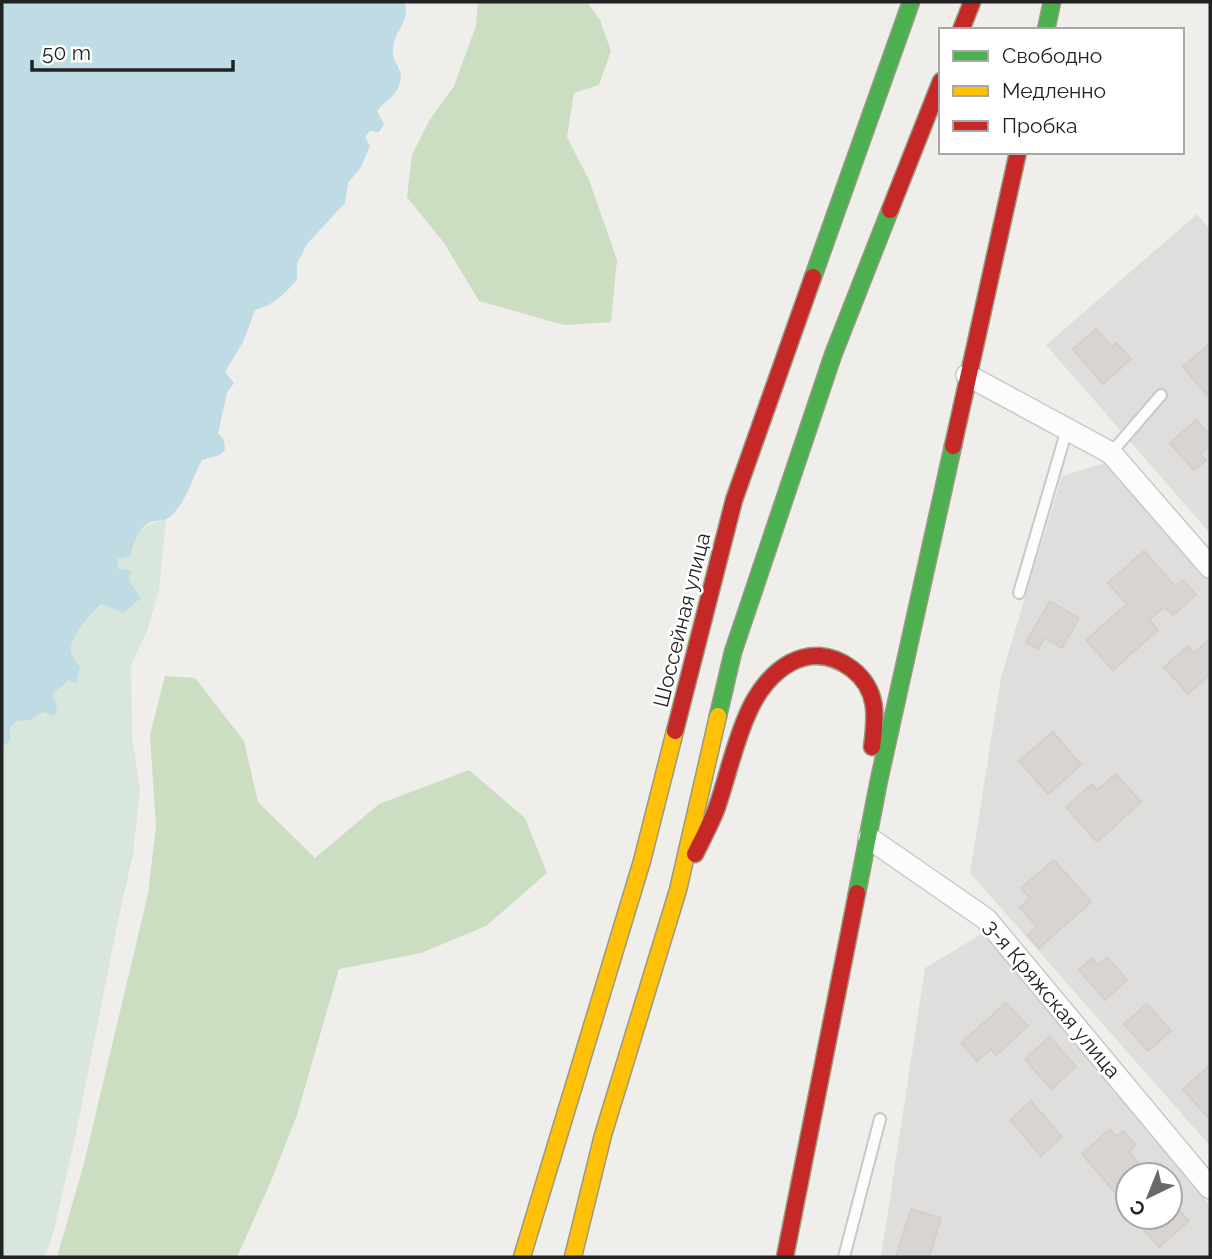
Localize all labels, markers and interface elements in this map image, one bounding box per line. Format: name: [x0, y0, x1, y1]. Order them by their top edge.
scale bar: [32, 28, 233, 72]
legend: [939, 28, 1184, 154]
text: 50 m: [42, 40, 91, 65]
text: Свободно: [1002, 43, 1102, 68]
text: Медленно: [1002, 78, 1106, 103]
text: Пробка: [1002, 113, 1078, 138]
street label: Шоссейная улица: [648, 530, 715, 710]
street label: 3-я Кряжская улица: [979, 914, 1126, 1083]
north arrow: [1114, 1161, 1184, 1231]
text: С: [1125, 1196, 1150, 1221]

